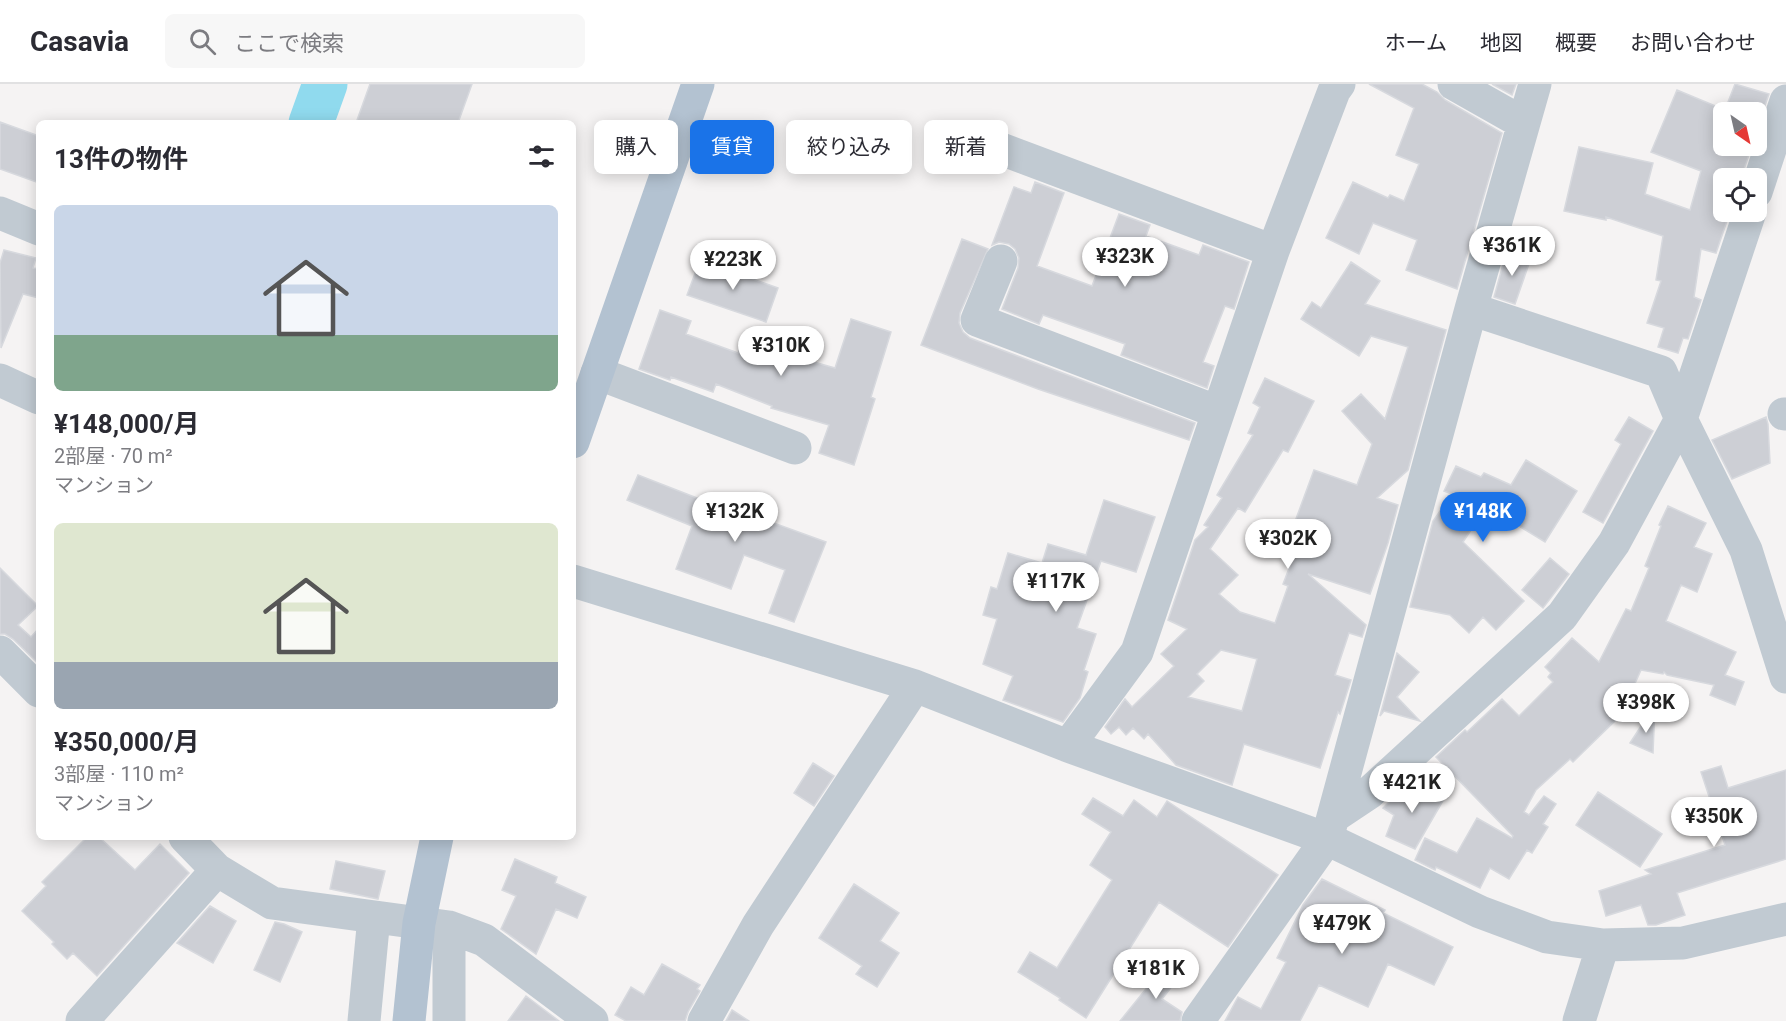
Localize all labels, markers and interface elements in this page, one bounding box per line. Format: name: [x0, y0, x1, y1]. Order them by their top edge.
search box: [165, 14, 585, 68]
text: Casavia: [30, 25, 129, 58]
icon: search: [186, 25, 219, 58]
text: ここで検索: [234, 31, 344, 56]
text: ホーム: [1385, 31, 1447, 55]
text: 地図: [1480, 31, 1522, 55]
text: 概要: [1555, 31, 1597, 55]
text: お問い合わせ: [1630, 31, 1756, 55]
north arrow: [1713, 102, 1767, 156]
map controls: [1713, 102, 1767, 222]
chip: 購入: [594, 120, 678, 174]
chip: 賃貸: [690, 120, 774, 174]
chip: 絞り込み: [786, 120, 912, 174]
chip: 新着: [924, 120, 1008, 174]
icon: filters: [525, 140, 558, 173]
text: 13件の物件: [54, 144, 188, 174]
button: locate: [1713, 168, 1767, 222]
pin: ¥361K: [1470, 226, 1554, 277]
text: ¥361K: [1483, 233, 1541, 257]
pin: ¥323K: [1083, 237, 1167, 288]
pin: ¥223K: [691, 240, 775, 291]
icon: home: [252, 244, 360, 352]
text: ¥323K: [1096, 244, 1154, 268]
text: ¥223K: [704, 247, 762, 271]
pin: ¥310K: [739, 326, 823, 377]
text: ¥310K: [752, 333, 810, 357]
text: ¥148,000/月: [54, 409, 200, 439]
text: 2部屋 · 70 m²: [54, 444, 173, 468]
text: マンション: [54, 473, 154, 497]
pin: ¥132K: [693, 492, 777, 543]
pin: ¥148K: [1441, 492, 1525, 543]
text: ¥132K: [706, 499, 764, 523]
text: ¥148K: [1454, 499, 1512, 523]
pin: ¥302K: [1246, 519, 1330, 570]
text: ¥302K: [1259, 526, 1317, 550]
icon: home: [252, 562, 360, 670]
pin: ¥117K: [1014, 562, 1098, 613]
text: ¥117K: [1027, 569, 1085, 593]
pin: ¥398K: [1604, 683, 1688, 734]
text: ¥398K: [1617, 690, 1675, 714]
text: ¥350,000/月: [54, 727, 200, 757]
text: 3部屋 · 110 m²: [54, 762, 184, 786]
pin: ¥421K: [1370, 763, 1454, 814]
text: ¥421K: [1383, 770, 1441, 794]
text: マンション: [54, 791, 154, 815]
pin: ¥350K: [1672, 797, 1756, 848]
text: ¥350K: [1685, 804, 1743, 828]
pin: ¥479K: [1300, 904, 1384, 955]
text: ¥479K: [1313, 911, 1371, 935]
pin: ¥181K: [1114, 949, 1198, 1000]
text: ¥181K: [1127, 956, 1185, 980]

